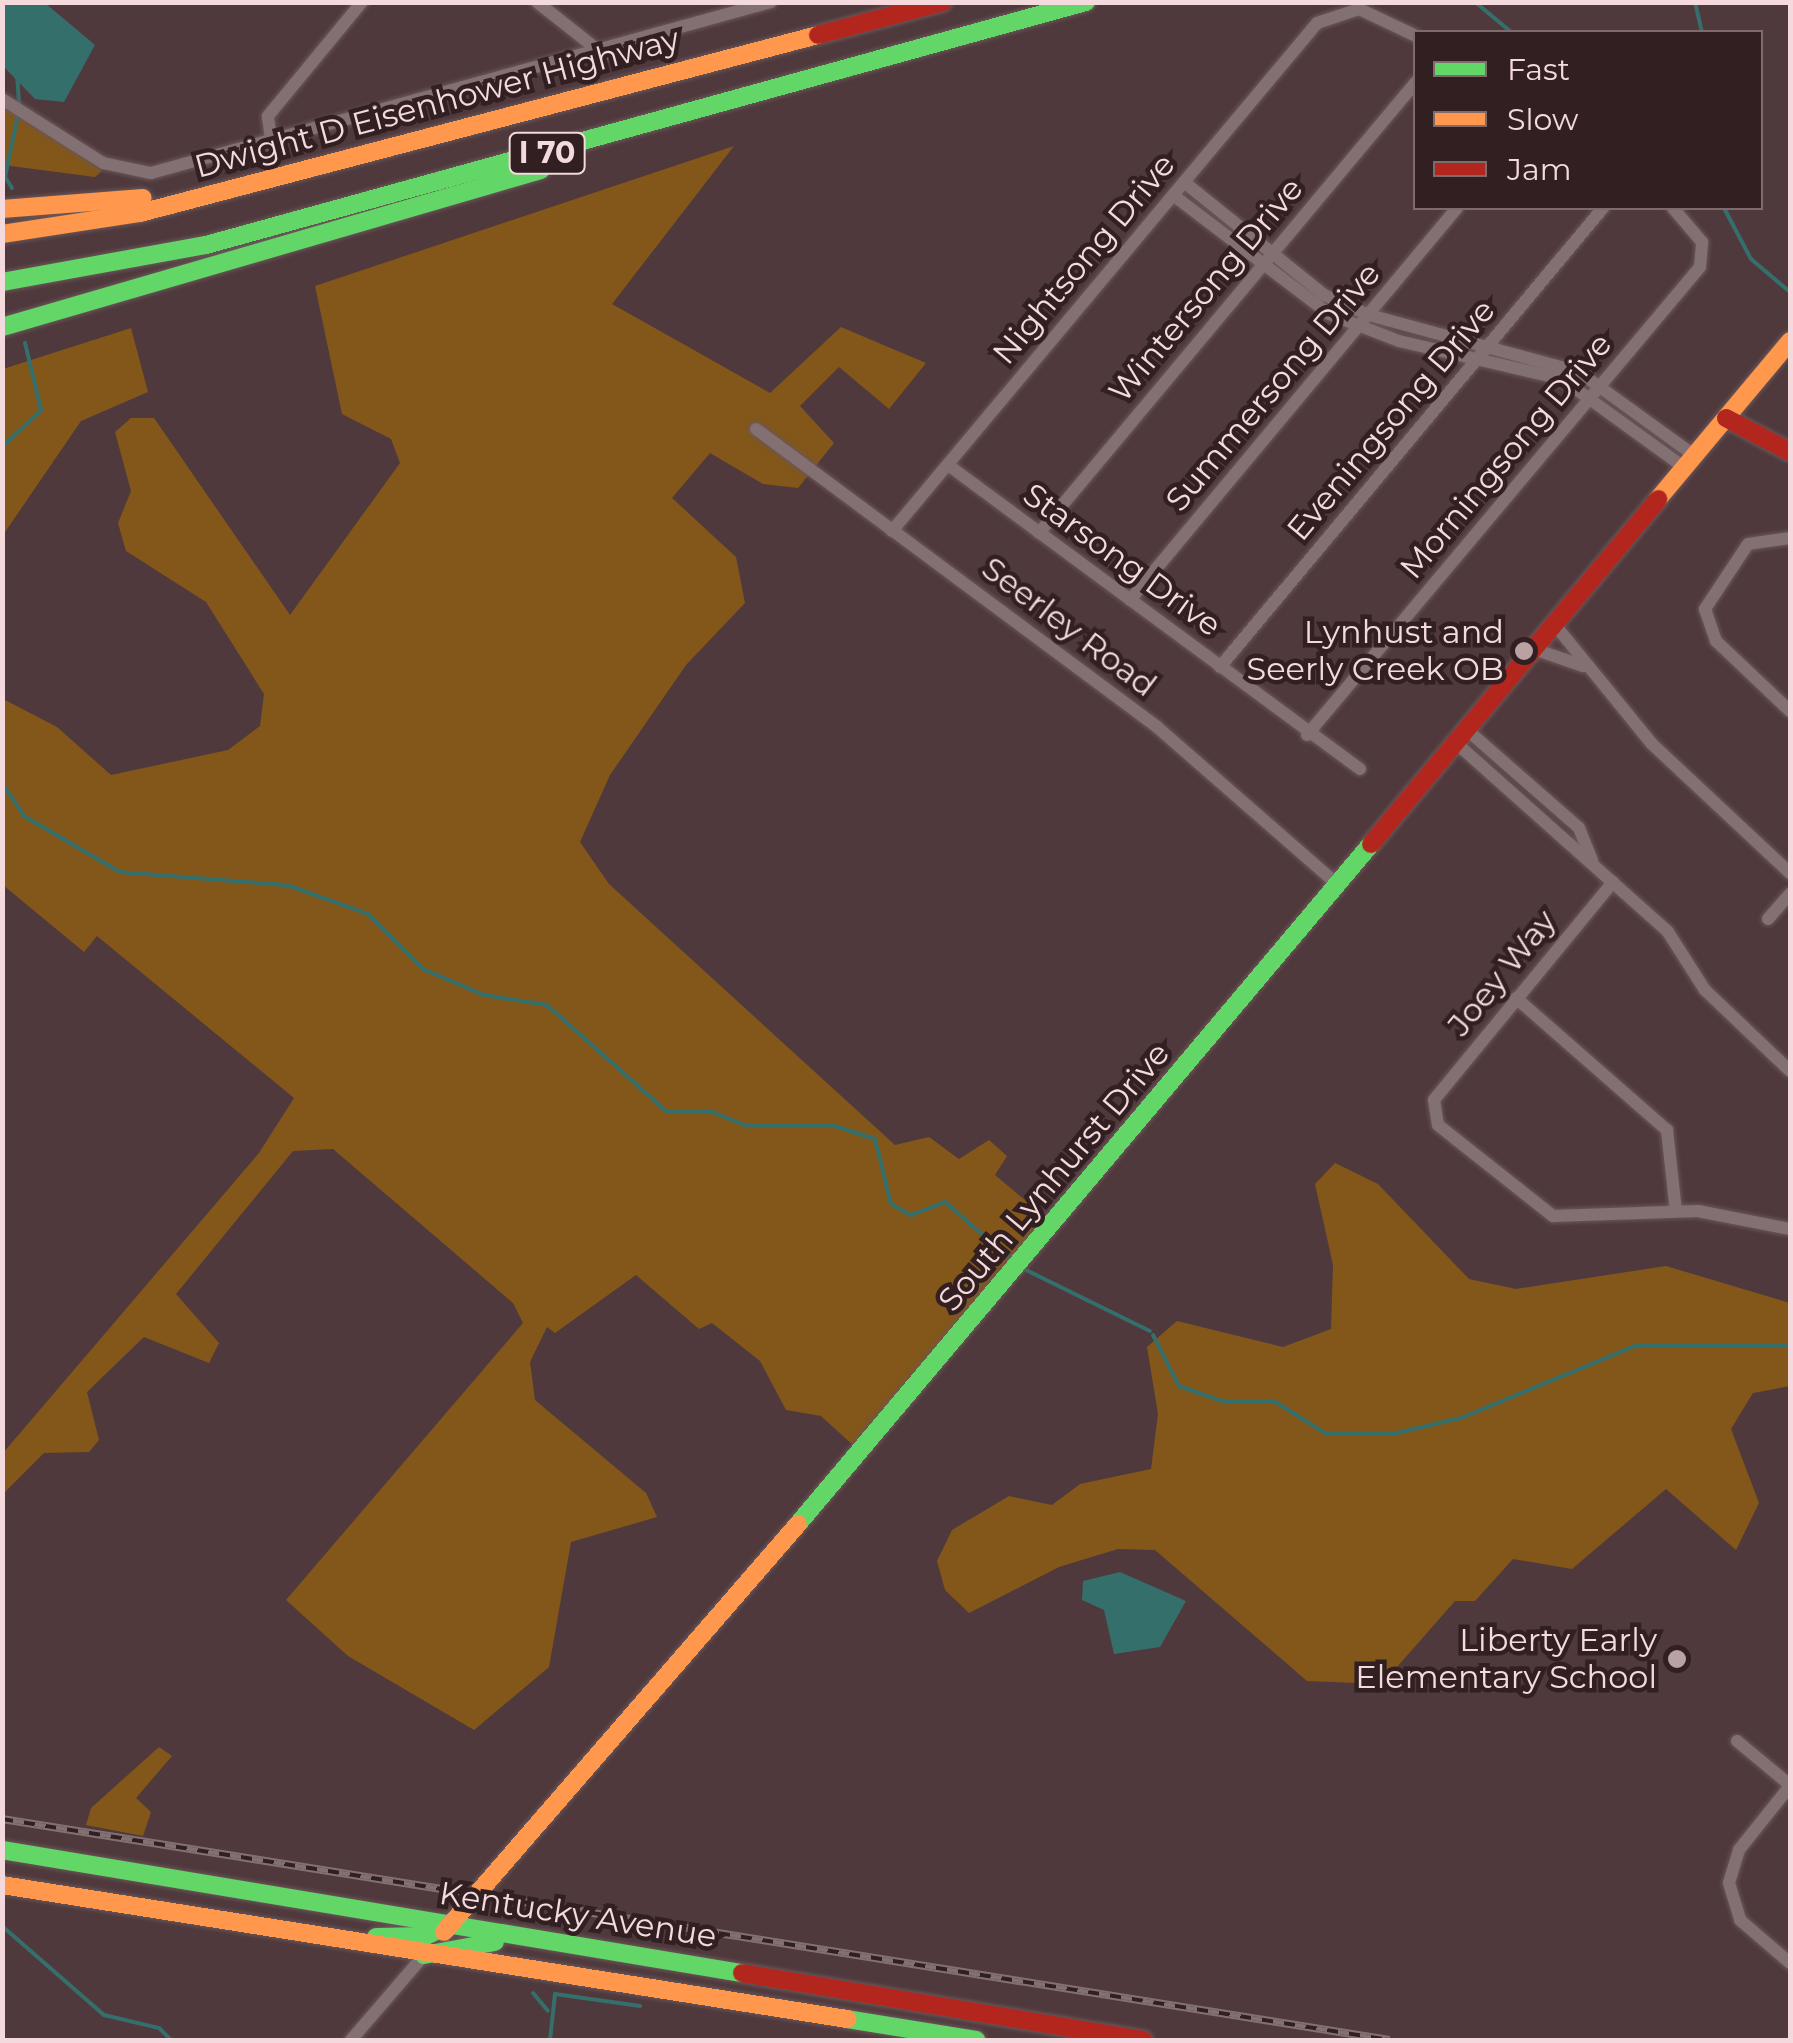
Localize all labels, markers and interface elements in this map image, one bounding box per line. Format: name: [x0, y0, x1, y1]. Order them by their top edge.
street label: Dwight D Eisenhower Highway: [191, 20, 683, 186]
legend: [1413, 30, 1763, 210]
text: Fast: [1507, 51, 1570, 88]
text: Slow: [1507, 101, 1578, 138]
road number: I 70: [507, 128, 587, 178]
street label: Nightsong Drive: [985, 146, 1183, 372]
text: Jam: [1507, 151, 1572, 188]
street label: Wintersong Drive: [1101, 170, 1311, 410]
street label: Summersong Drive: [1158, 255, 1388, 519]
street label: Eveningsong Drive: [1279, 292, 1503, 548]
street label: Morningsong Drive: [1392, 326, 1620, 586]
street label: Starsong Drive: [1016, 475, 1228, 645]
street label: Seerley Road: [974, 549, 1164, 705]
place label: Lynhust and Seerly Creek OB: [1247, 614, 1504, 689]
marker: Lynhust and Seerly Creek OB: [1513, 640, 1535, 662]
street label: Joey Way: [1440, 902, 1564, 1044]
street label: South Lynhurst Drive: [930, 1035, 1178, 1319]
place label: Liberty Early Elementary School: [1355, 1622, 1657, 1697]
marker: Liberty Early Elementary School: [1666, 1648, 1688, 1670]
street label: Kentucky Avenue: [437, 1874, 719, 1956]

